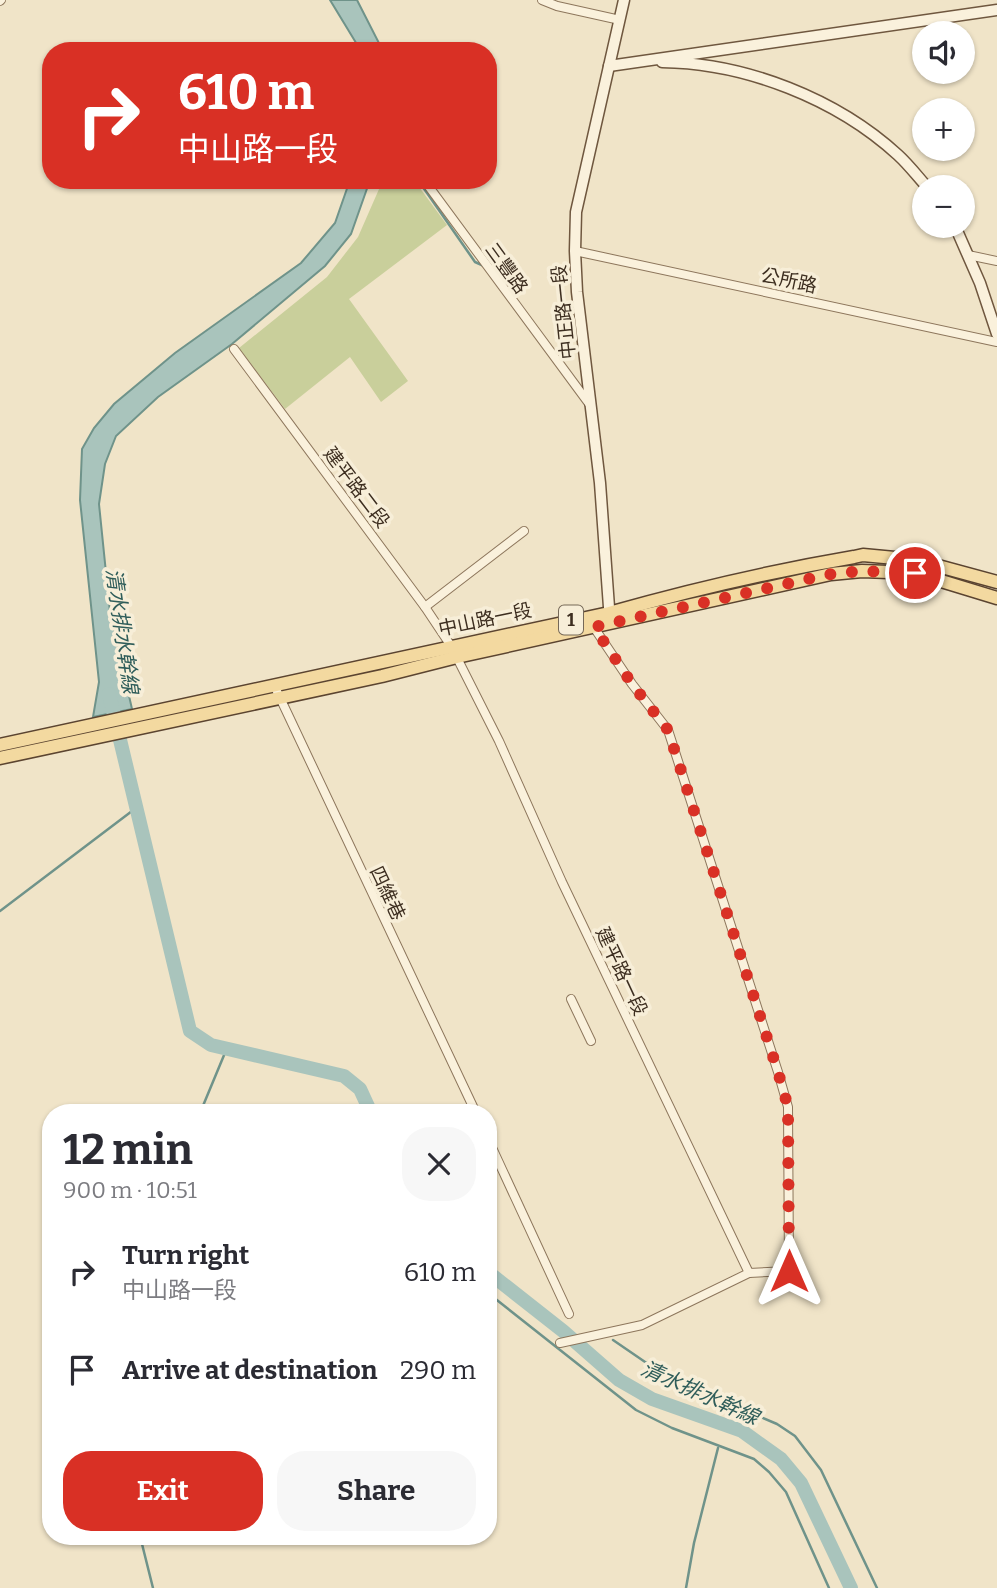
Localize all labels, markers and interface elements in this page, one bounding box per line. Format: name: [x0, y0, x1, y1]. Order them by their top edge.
map controls: [912, 21, 975, 238]
button: sound: [912, 21, 975, 84]
text: 610 m: [178, 63, 314, 122]
icon: right: [63, 70, 154, 161]
button: +: [912, 98, 975, 161]
text: 中山路一段: [178, 130, 338, 168]
button: −: [912, 175, 975, 238]
street label: 三豐路: [481, 238, 533, 298]
street label: 中正路一段: [547, 263, 580, 360]
street label: 公所路: [759, 263, 819, 298]
street label: 建平路二段: [319, 442, 394, 532]
pin: [885, 543, 945, 603]
icon: arrive: [896, 554, 934, 592]
water label: 清水排水幹線: [100, 567, 144, 697]
street label: 中山路一段: [436, 598, 534, 641]
road number: 1: [559, 606, 583, 634]
street label: 四維巷: [365, 863, 410, 924]
street label: 建平路一段: [591, 923, 652, 1019]
text: 12 min: [63, 1125, 193, 1175]
button: close: [402, 1127, 476, 1201]
text: 900 m · 10:51: [63, 1176, 197, 1204]
position arrow: [752, 1234, 826, 1308]
text: Turn right: [122, 1240, 249, 1271]
icon: right: [63, 1253, 101, 1291]
text: 610 m: [404, 1257, 476, 1288]
text: 中山路一段: [122, 1276, 237, 1304]
icon: arrive: [63, 1351, 101, 1389]
text: Arrive at destination: [122, 1355, 377, 1386]
text: 290 m: [400, 1355, 476, 1386]
water label: 清水排水幹線: [637, 1355, 765, 1431]
button: Exit: [63, 1451, 263, 1531]
button: Share: [277, 1451, 476, 1531]

